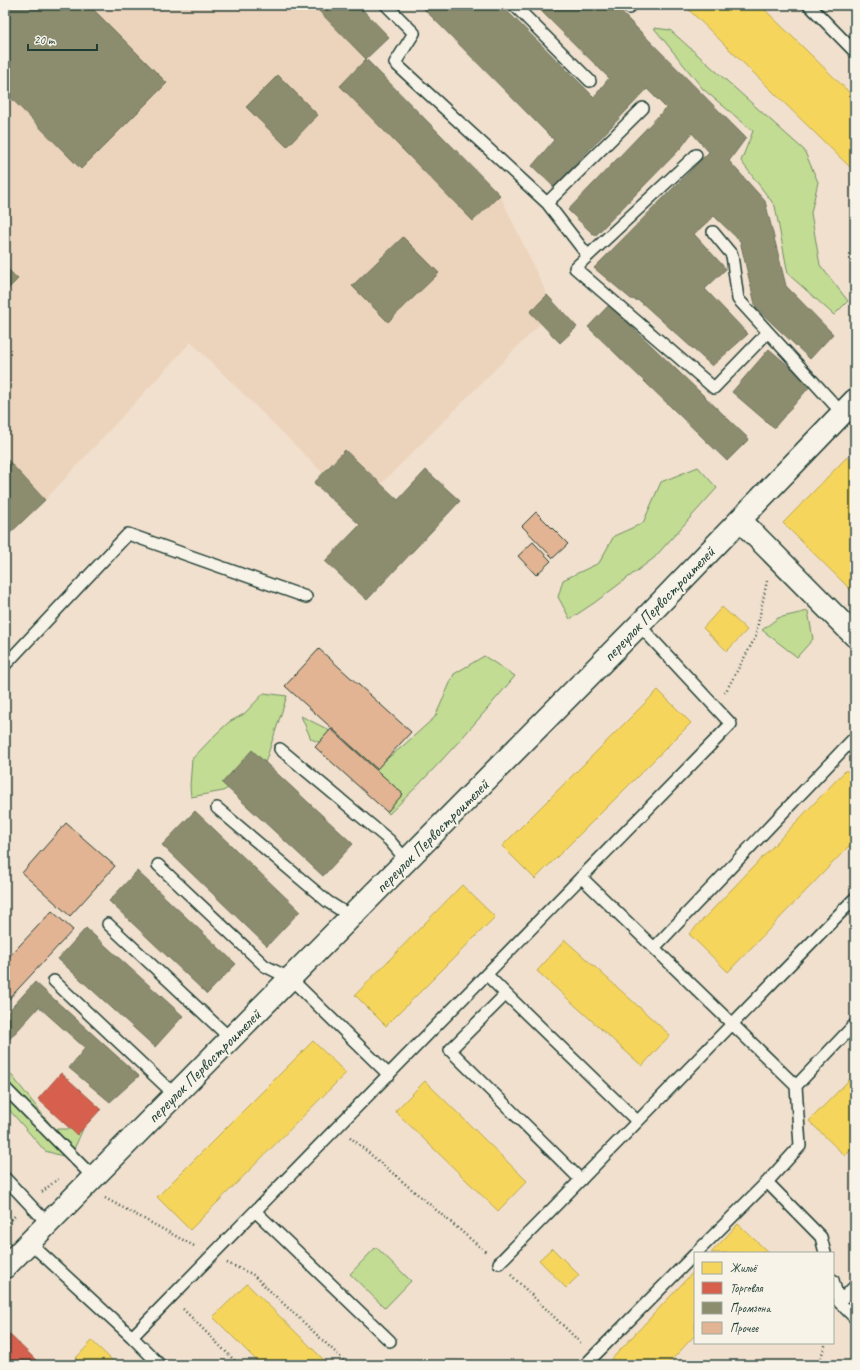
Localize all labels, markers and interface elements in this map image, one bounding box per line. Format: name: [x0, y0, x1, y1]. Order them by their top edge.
scale bar: [28, 26, 97, 52]
text: 20 m: [34, 32, 56, 48]
street label: переулок Первостроителей: [598, 541, 720, 666]
street label: переулок Первостроителей: [371, 774, 494, 897]
street label: переулок Первостроителей: [143, 1004, 266, 1127]
legend: [694, 1252, 834, 1344]
text: Жильё: [730, 1260, 758, 1276]
text: Торговля: [730, 1280, 763, 1296]
text: Промзона: [730, 1300, 772, 1316]
text: Прочее: [730, 1320, 759, 1336]

